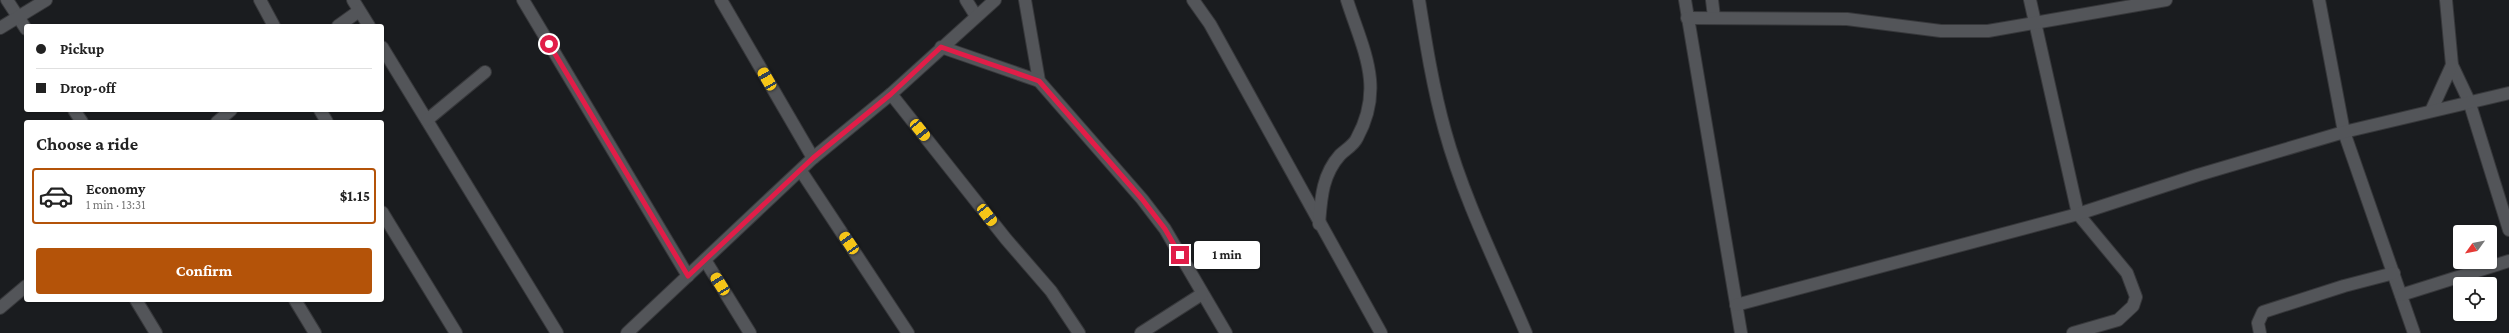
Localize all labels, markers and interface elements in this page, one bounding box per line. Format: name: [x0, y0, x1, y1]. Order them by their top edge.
route start: [540, 35, 558, 53]
text: Pickup: [60, 41, 104, 57]
car: [756, 66, 778, 92]
text: Drop-off: [60, 80, 116, 96]
car: [908, 117, 932, 143]
text: Choose a ride: [36, 134, 138, 154]
icon: car: [38, 178, 74, 214]
text: Economy: [86, 181, 145, 197]
text: $1.15: [340, 188, 370, 204]
text: 1 min · 13:31: [86, 197, 146, 212]
car: [975, 202, 999, 228]
north arrow: [2453, 225, 2497, 269]
map controls: [2453, 225, 2497, 321]
car: [837, 230, 861, 256]
callout: 1 min: [1194, 241, 1260, 269]
route end: [1171, 246, 1189, 264]
text: 1 min: [1212, 247, 1242, 262]
button: Confirm: [36, 248, 372, 294]
car: [709, 271, 731, 297]
button: locate: [2453, 277, 2497, 321]

